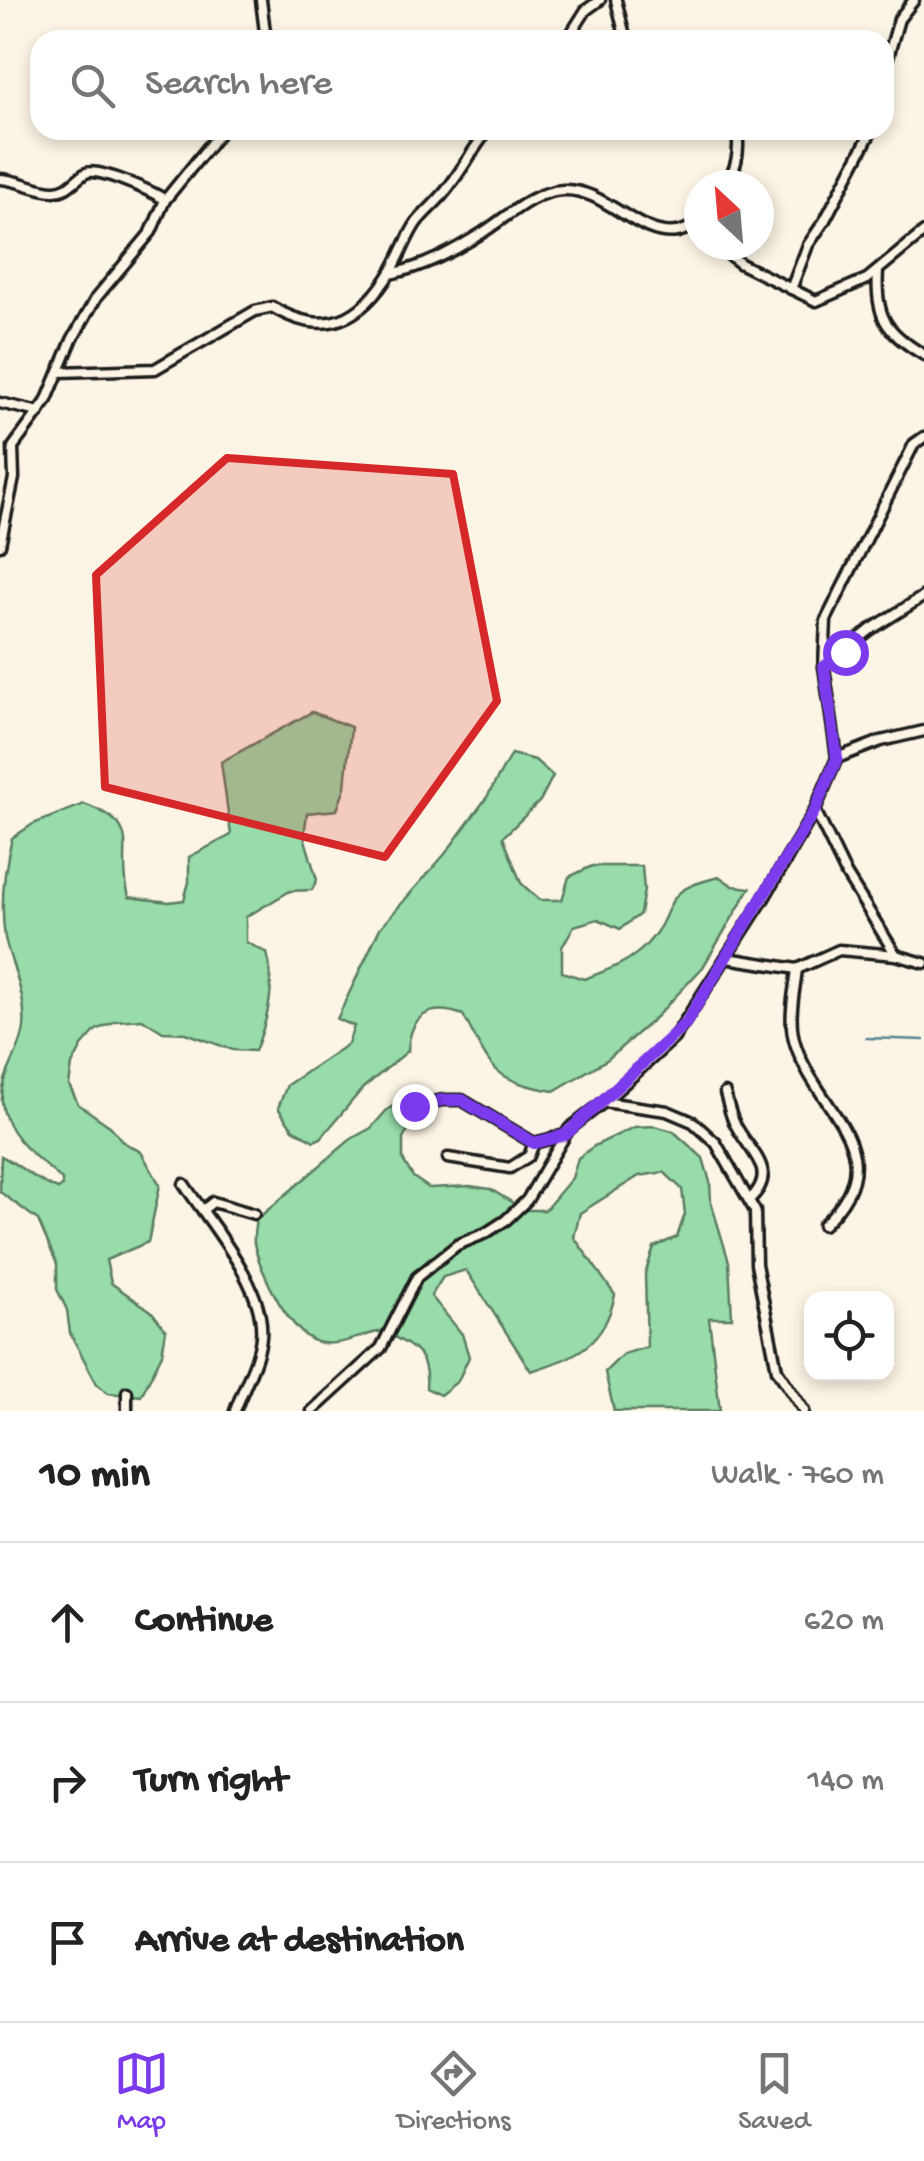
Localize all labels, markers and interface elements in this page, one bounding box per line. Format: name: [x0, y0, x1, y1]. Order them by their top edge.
search box: [30, 30, 894, 140]
icon: search: [65, 58, 120, 113]
text: Search here: [145, 63, 332, 107]
north arrow: [684, 170, 774, 260]
route start: [823, 630, 869, 676]
route end: [392, 1084, 438, 1130]
map controls: [804, 1291, 894, 1381]
button: locate: [804, 1291, 894, 1381]
text: 10 min: [40, 1452, 150, 1501]
text: Walk · 760 m: [711, 1457, 884, 1495]
icon: ahead: [40, 1595, 95, 1650]
text: Continue: [135, 1600, 273, 1644]
text: 620 m: [804, 1603, 884, 1641]
icon: right: [40, 1755, 95, 1810]
text: Turn right: [135, 1760, 287, 1804]
text: 140 m: [807, 1763, 884, 1801]
icon: arrive: [40, 1915, 95, 1970]
text: Arrive at destination: [135, 1920, 464, 1964]
tab: Map: [114, 2046, 169, 2139]
tab: Directions: [397, 2046, 511, 2139]
tab: Saved: [738, 2046, 810, 2139]

